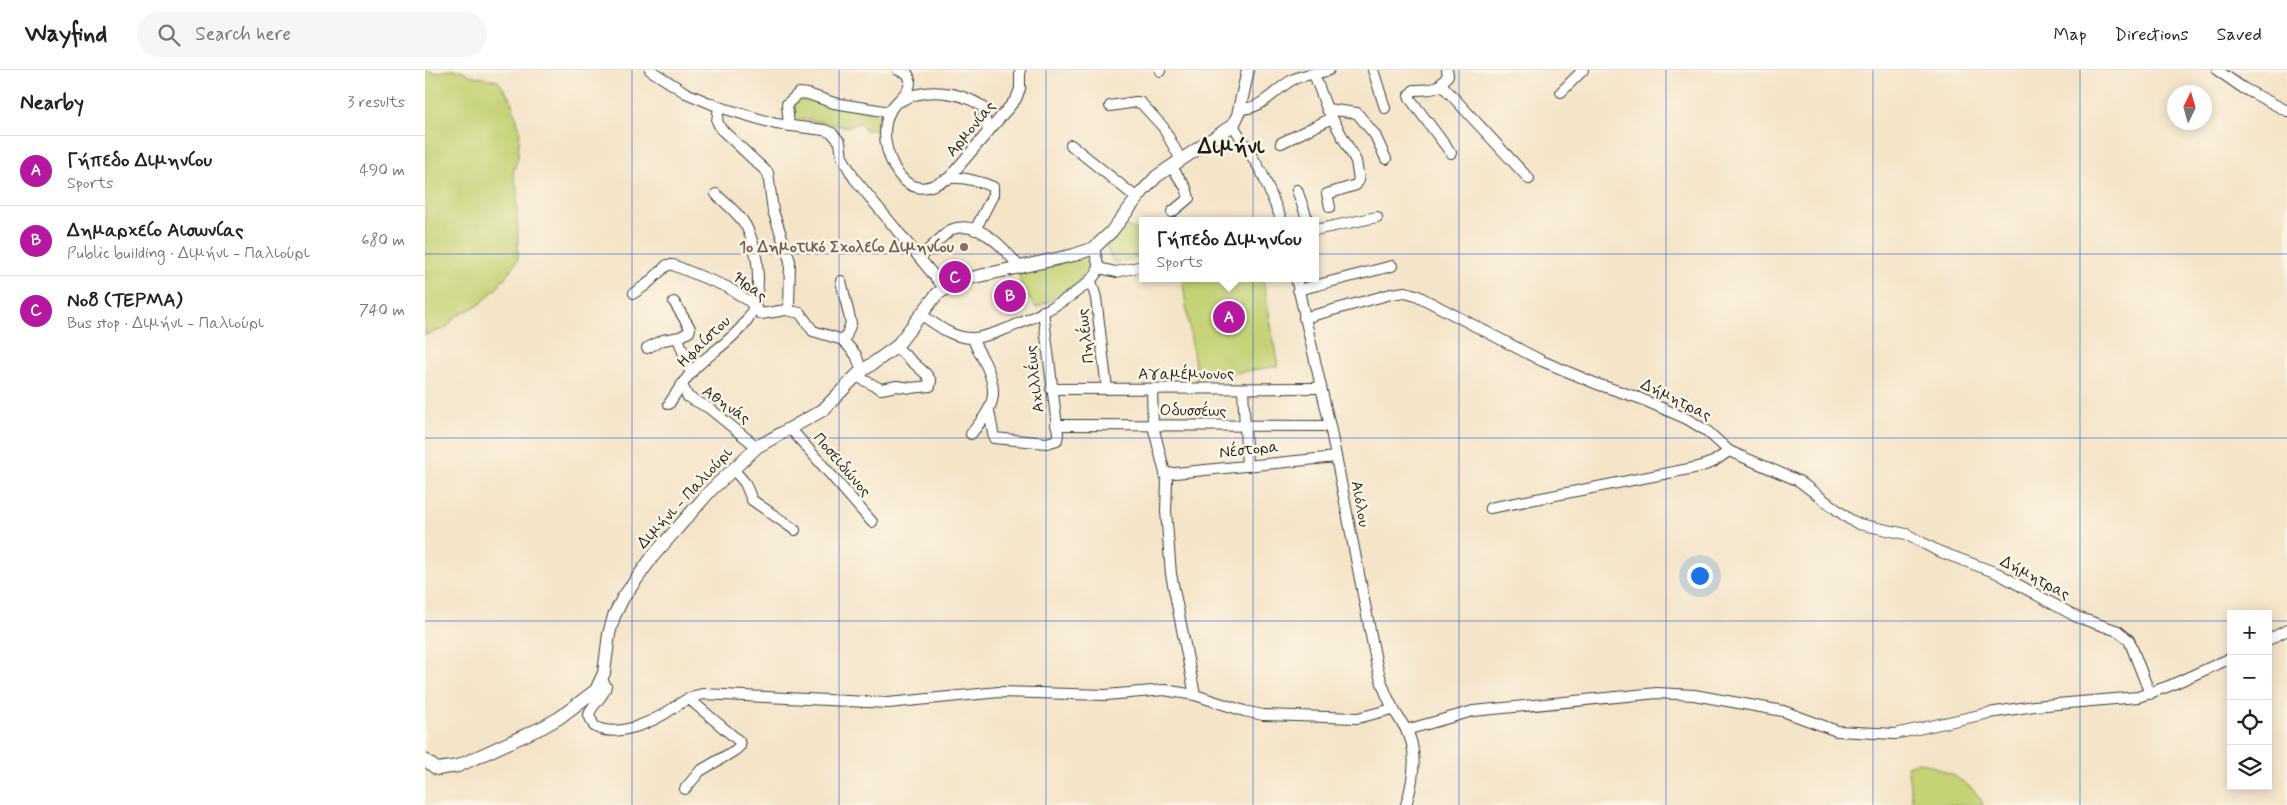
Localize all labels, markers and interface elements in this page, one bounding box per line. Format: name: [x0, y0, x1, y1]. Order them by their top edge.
search box: [137, 12, 487, 57]
text: Wayfind: [25, 19, 107, 50]
icon: search: [155, 21, 183, 49]
text: Search here: [195, 22, 291, 47]
text: Map: [2054, 23, 2087, 47]
text: Directions: [2115, 23, 2189, 47]
text: Saved: [2217, 23, 2262, 47]
north arrow: [2167, 85, 2212, 130]
text: Nearby: [20, 89, 84, 117]
text: 3 results: [347, 92, 405, 113]
street label: Αρμονίας: [941, 97, 1001, 161]
district label: Διμήνι: [1197, 133, 1266, 161]
text: Γήπεδο Διμηνίου: [67, 148, 212, 173]
text: A: [31, 160, 41, 181]
text: 490 m: [359, 160, 405, 181]
text: Sports: [67, 173, 113, 194]
popup: [1139, 217, 1319, 282]
text: Δημαρχείο Αισωνίας: [67, 218, 243, 243]
text: Γήπεδο Διμηνίου: [1156, 227, 1302, 252]
text: B: [31, 230, 41, 251]
text: 680 m: [361, 230, 405, 251]
place label: 1ο Δημοτικό Σχολείο Διμηνίου: [739, 237, 955, 258]
marker: 1ο Δημοτικό Σχολείο Διμηνίου: [958, 241, 970, 253]
text: Public building · Διμήνι - Παλιούρι: [67, 243, 309, 264]
text: Sports: [1156, 252, 1203, 273]
pin: C: [939, 258, 971, 296]
street label: Ήρας: [729, 267, 771, 307]
pin: B: [994, 277, 1026, 315]
text: Νο8 (ΤΕΡΜΑ): [67, 288, 183, 313]
pin: A: [1213, 298, 1245, 336]
text: C: [30, 300, 42, 321]
text: 740 m: [359, 300, 405, 321]
street label: Πηλέως: [1071, 307, 1100, 365]
street label: Ηφαίστου: [673, 311, 735, 373]
text: Bus stop · Διμήνι - Παλιούρι: [67, 313, 264, 334]
street label: Αχιλλέως: [1019, 344, 1050, 414]
street label: Αγαμέμνονος: [1138, 363, 1234, 385]
street label: Δήμητρας: [1637, 374, 1715, 426]
street label: Αθηνάς: [698, 381, 754, 429]
street label: Οδυσσέως: [1159, 399, 1227, 422]
street label: Ποσειδώνος: [808, 428, 876, 502]
street label: Νέστορα: [1218, 435, 1280, 464]
street label: Διμήνι - Παλιούρι: [632, 443, 738, 553]
street label: Αιόλου: [1346, 479, 1374, 529]
street label: Δήμητρας: [1997, 551, 2073, 605]
your location: [1687, 563, 1713, 589]
map controls: [2227, 610, 2272, 790]
button: +: [2227, 610, 2272, 655]
button: −: [2227, 655, 2272, 700]
button: locate: [2227, 700, 2272, 745]
button: layers: [2227, 745, 2272, 790]

